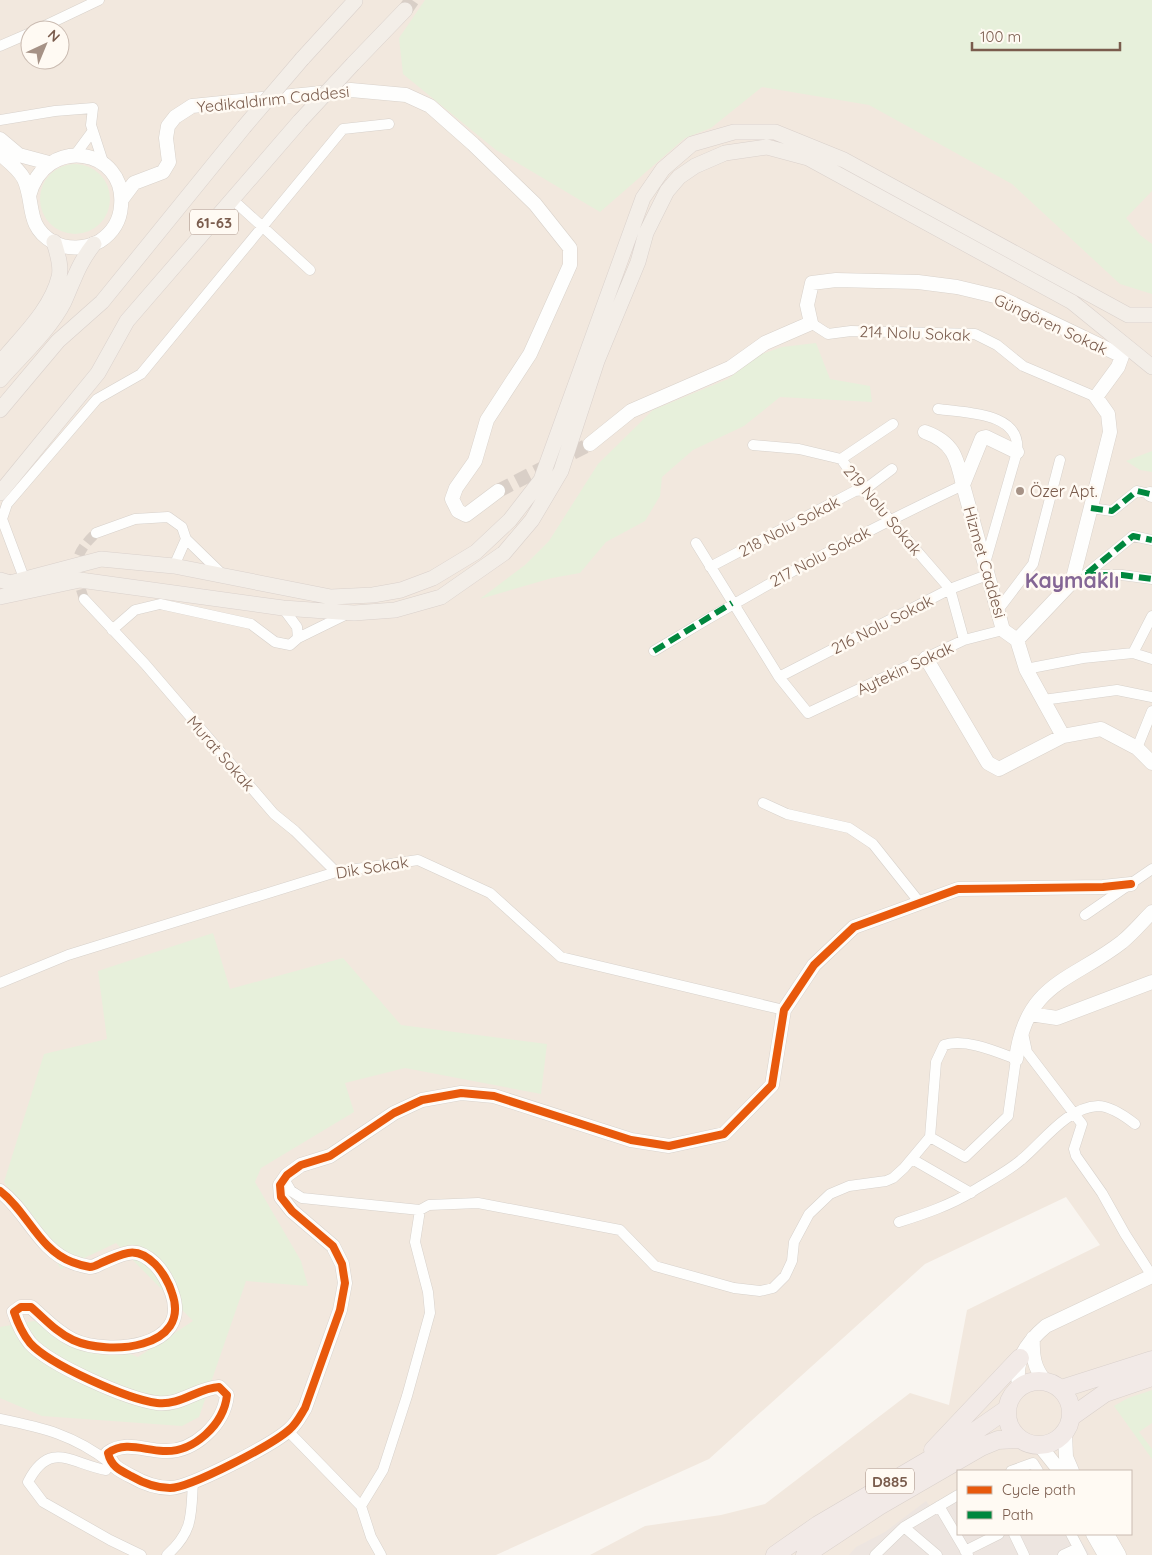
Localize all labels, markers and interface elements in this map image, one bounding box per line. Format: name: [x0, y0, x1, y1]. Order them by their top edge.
north arrow: [20, 20, 70, 70]
scale bar: [972, 20, 1120, 52]
text: N: [44, 26, 64, 46]
text: 100 m: [980, 27, 1021, 46]
street label: Yedikaldırım Caddesi: [196, 81, 350, 117]
road number: 61-63: [190, 210, 238, 234]
street label: Güngören Sokak: [991, 289, 1111, 359]
street label: 214 Nolu Sokak: [859, 321, 971, 345]
street label: 219 Nolu Sokak: [839, 461, 927, 559]
place label: Özer Apt.: [1030, 481, 1098, 501]
marker: Özer Apt.: [1014, 485, 1026, 497]
street label: 218 Nolu Sokak: [735, 491, 843, 561]
street label: Hizmet Caddesi: [959, 504, 1011, 620]
street label: 217 Nolu Sokak: [766, 521, 874, 591]
district label: Kaymaklı: [1025, 567, 1119, 593]
street label: 216 Nolu Sokak: [828, 590, 936, 658]
street label: Aytekin Sokak: [853, 637, 957, 699]
street label: Murat Sokak: [183, 711, 259, 795]
street label: Dik Sokak: [334, 851, 410, 883]
road number: D885: [866, 1468, 914, 1494]
legend: [957, 1470, 1132, 1535]
text: Cycle path: [1002, 1480, 1076, 1499]
text: Path: [1002, 1505, 1034, 1524]

